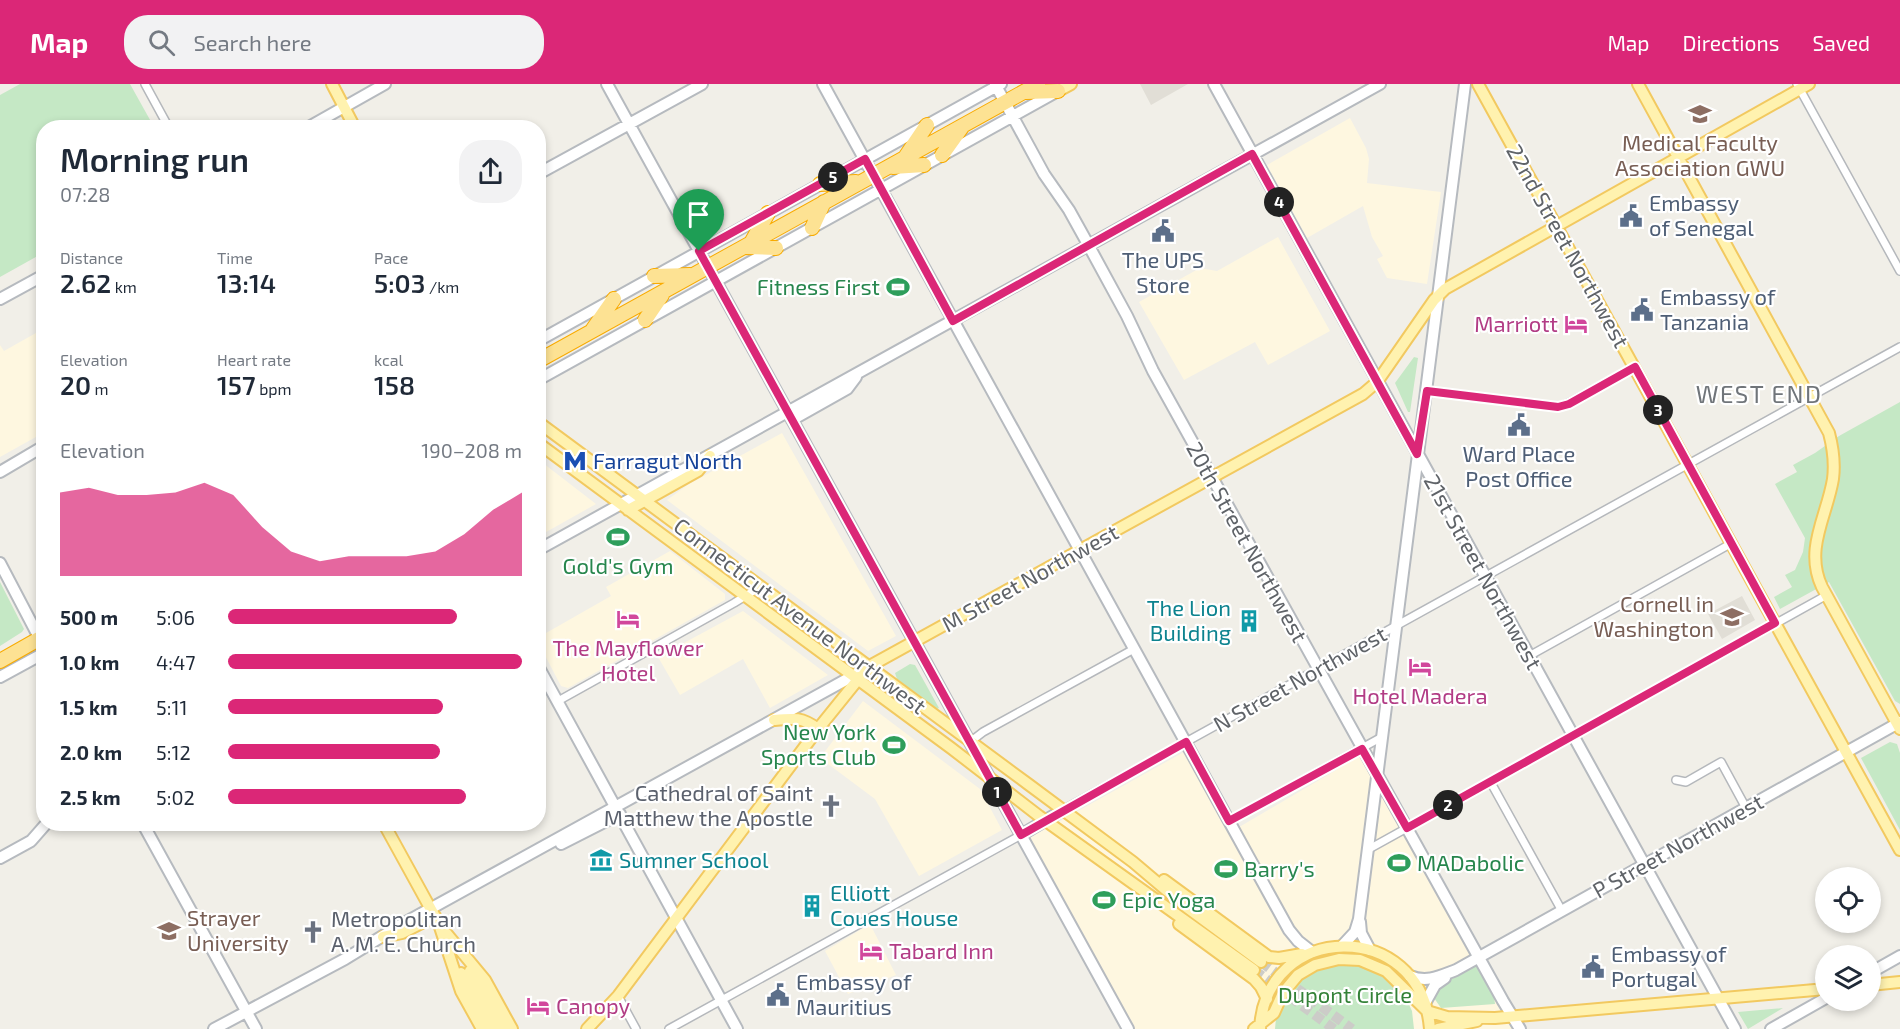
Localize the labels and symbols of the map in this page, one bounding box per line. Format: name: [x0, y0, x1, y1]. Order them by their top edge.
school or university icon: Medical Faculty Association GWU: [1687, 101, 1713, 127]
place label: Medical Faculty Association GWU: [1615, 129, 1785, 180]
street label: 22nd Street Northwest: [1502, 139, 1636, 352]
pin: 5: [818, 162, 848, 192]
pin: 4: [1264, 187, 1294, 217]
pin: [673, 189, 724, 251]
place label: Embassy of Senegal: [1649, 189, 1754, 240]
public building icon: Embassy of Senegal: [1618, 203, 1644, 229]
public building icon: The UPS Store: [1150, 218, 1176, 244]
place label: The UPS Store: [1122, 246, 1204, 297]
place label: Fitness First: [757, 273, 880, 299]
sports icon: Fitness First: [885, 274, 911, 300]
place label: Embassy of Tanzania: [1660, 283, 1776, 334]
public building icon: Embassy of Tanzania: [1629, 297, 1655, 323]
place label: Marriott: [1474, 310, 1558, 336]
hotel icon: Marriott: [1563, 311, 1589, 337]
district label: WEST END: [1696, 379, 1822, 408]
pin: 3: [1643, 395, 1673, 425]
public building icon: Ward Place Post Office: [1506, 412, 1532, 438]
street label: 20th Street Northwest: [1182, 437, 1314, 646]
place label: Ward Place Post Office: [1463, 440, 1575, 491]
place label: Farragut North: [593, 447, 742, 473]
metro station icon: Farragut North: [562, 448, 588, 474]
street label: 21st Street Northwest: [1419, 469, 1548, 674]
street label: Connecticut Avenue Northwest: [669, 512, 932, 719]
street label: M Street Northwest: [937, 518, 1122, 636]
sports icon: Gold's Gym: [605, 524, 631, 550]
place label: Gold's Gym: [563, 552, 673, 578]
place label: Cornell in Washington: [1593, 590, 1714, 641]
place label: The Lion Building: [1147, 594, 1231, 645]
school or university icon: Cornell in Washington: [1719, 604, 1745, 630]
hotel icon: The Mayflower Hotel: [615, 606, 641, 632]
building icon: The Lion Building: [1236, 608, 1262, 634]
street label: N Street Northwest: [1208, 620, 1391, 736]
place label: The Mayflower Hotel: [552, 634, 704, 685]
hotel icon: Hotel Madera: [1407, 654, 1433, 680]
place label: Hotel Madera: [1353, 682, 1487, 708]
place label: New York Sports Club: [761, 718, 876, 769]
sports icon: New York Sports Club: [881, 732, 907, 758]
pin: 1: [982, 777, 1012, 807]
place label: Cathedral of Saint Matthew the Apostle: [604, 779, 813, 830]
street label: P Street Northwest: [1588, 787, 1767, 903]
pin: 2: [1433, 790, 1463, 820]
church icon: Cathedral of Saint Matthew the Apostle: [818, 793, 844, 819]
place label: Sumner School: [619, 846, 769, 872]
museum icon: Sumner School: [588, 847, 614, 873]
place label: MADabolic: [1417, 849, 1524, 875]
sports icon: MADabolic: [1386, 850, 1412, 876]
place label: Barry's: [1244, 855, 1315, 881]
sports icon: Barry's: [1213, 856, 1239, 882]
place label: Elliott Coues House: [830, 879, 958, 930]
place label: Epic Yoga: [1122, 886, 1215, 912]
sports icon: Epic Yoga: [1091, 887, 1117, 913]
building icon: Elliott Coues House: [799, 893, 825, 919]
place label: Strayer University: [187, 904, 289, 955]
place label: Metropolitan A. M. E. Church: [331, 905, 476, 956]
school or university icon: Strayer University: [156, 918, 182, 944]
church icon: Metropolitan A. M. E. Church: [300, 919, 326, 945]
place label: Tabard Inn: [889, 937, 994, 963]
hotel icon: Tabard Inn: [858, 938, 884, 964]
place label: Embassy of Portugal: [1611, 940, 1727, 991]
public building icon: Embassy of Portugal: [1580, 954, 1606, 980]
place label: Embassy of Mauritius: [796, 968, 912, 1019]
park label: Dupont Circle: [1278, 981, 1412, 1007]
public building icon: Embassy of Mauritius: [765, 982, 791, 1008]
place label: Canopy: [556, 992, 631, 1018]
hotel icon: Canopy: [525, 993, 551, 1019]

